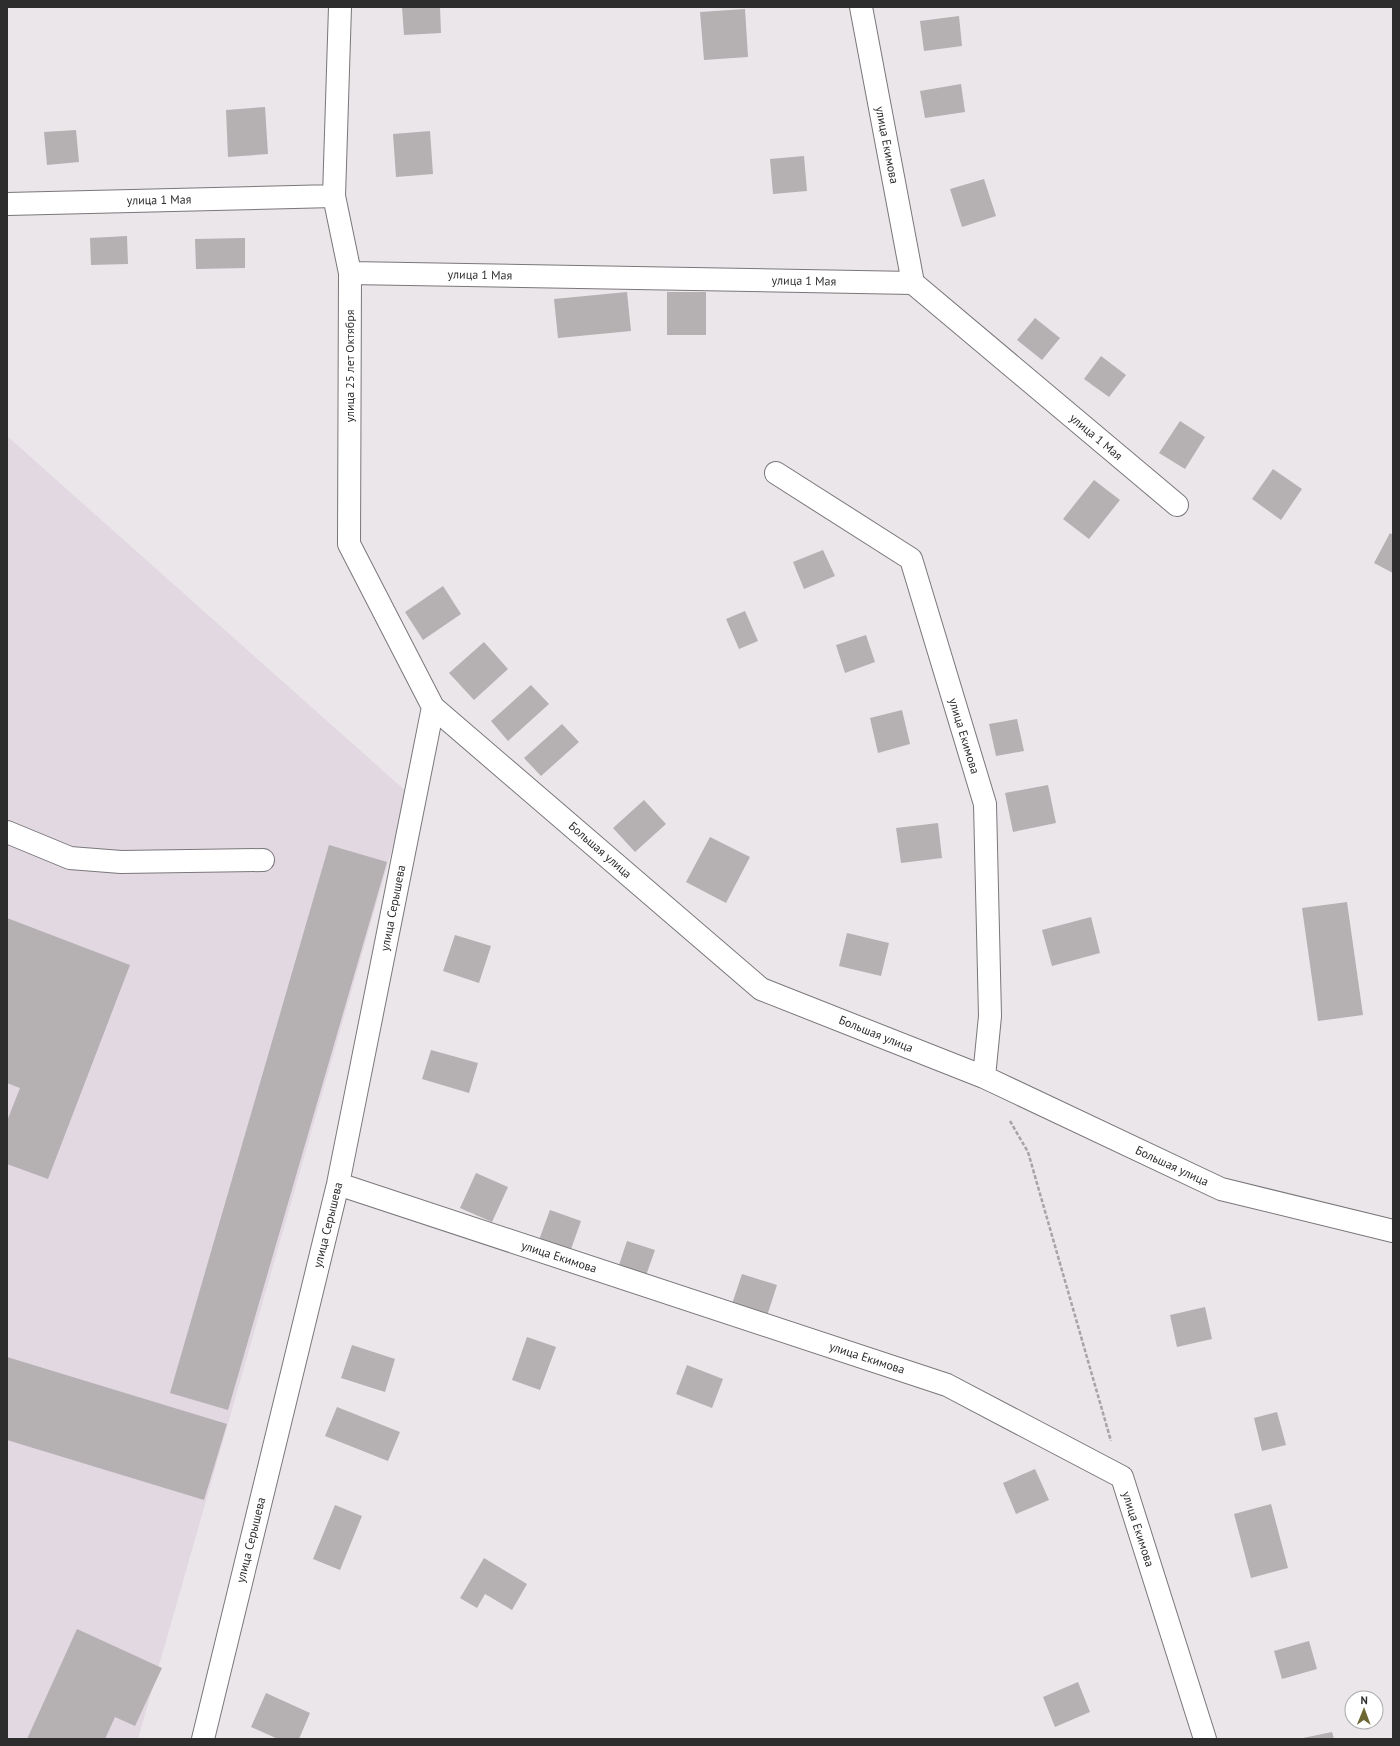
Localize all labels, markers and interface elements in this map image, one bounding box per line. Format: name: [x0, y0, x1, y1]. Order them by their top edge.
street label: улица Екимова: [873, 105, 902, 185]
street label: улица 1 Мая: [127, 191, 191, 208]
street label: улица 1 Мая: [448, 266, 512, 283]
street label: улица 1 Мая: [772, 272, 836, 289]
street label: улица 25 лет Октября: [342, 310, 357, 422]
street label: улица 1 Мая: [1067, 410, 1126, 463]
street label: улица Екимова: [946, 696, 983, 776]
street label: Большая улица: [566, 818, 635, 881]
street label: улица Серышева: [377, 863, 408, 952]
street label: Большая улица: [837, 1012, 916, 1055]
street label: Большая улица: [1133, 1142, 1211, 1189]
street label: улица Серышева: [310, 1181, 345, 1269]
street label: улица Екимова: [519, 1237, 599, 1276]
street label: улица Екимова: [827, 1338, 907, 1377]
street label: улица Екимова: [1119, 1489, 1158, 1569]
street label: улица Серышева: [233, 1496, 268, 1584]
north arrow: [1344, 1690, 1384, 1730]
text: N: [1360, 1693, 1368, 1707]

